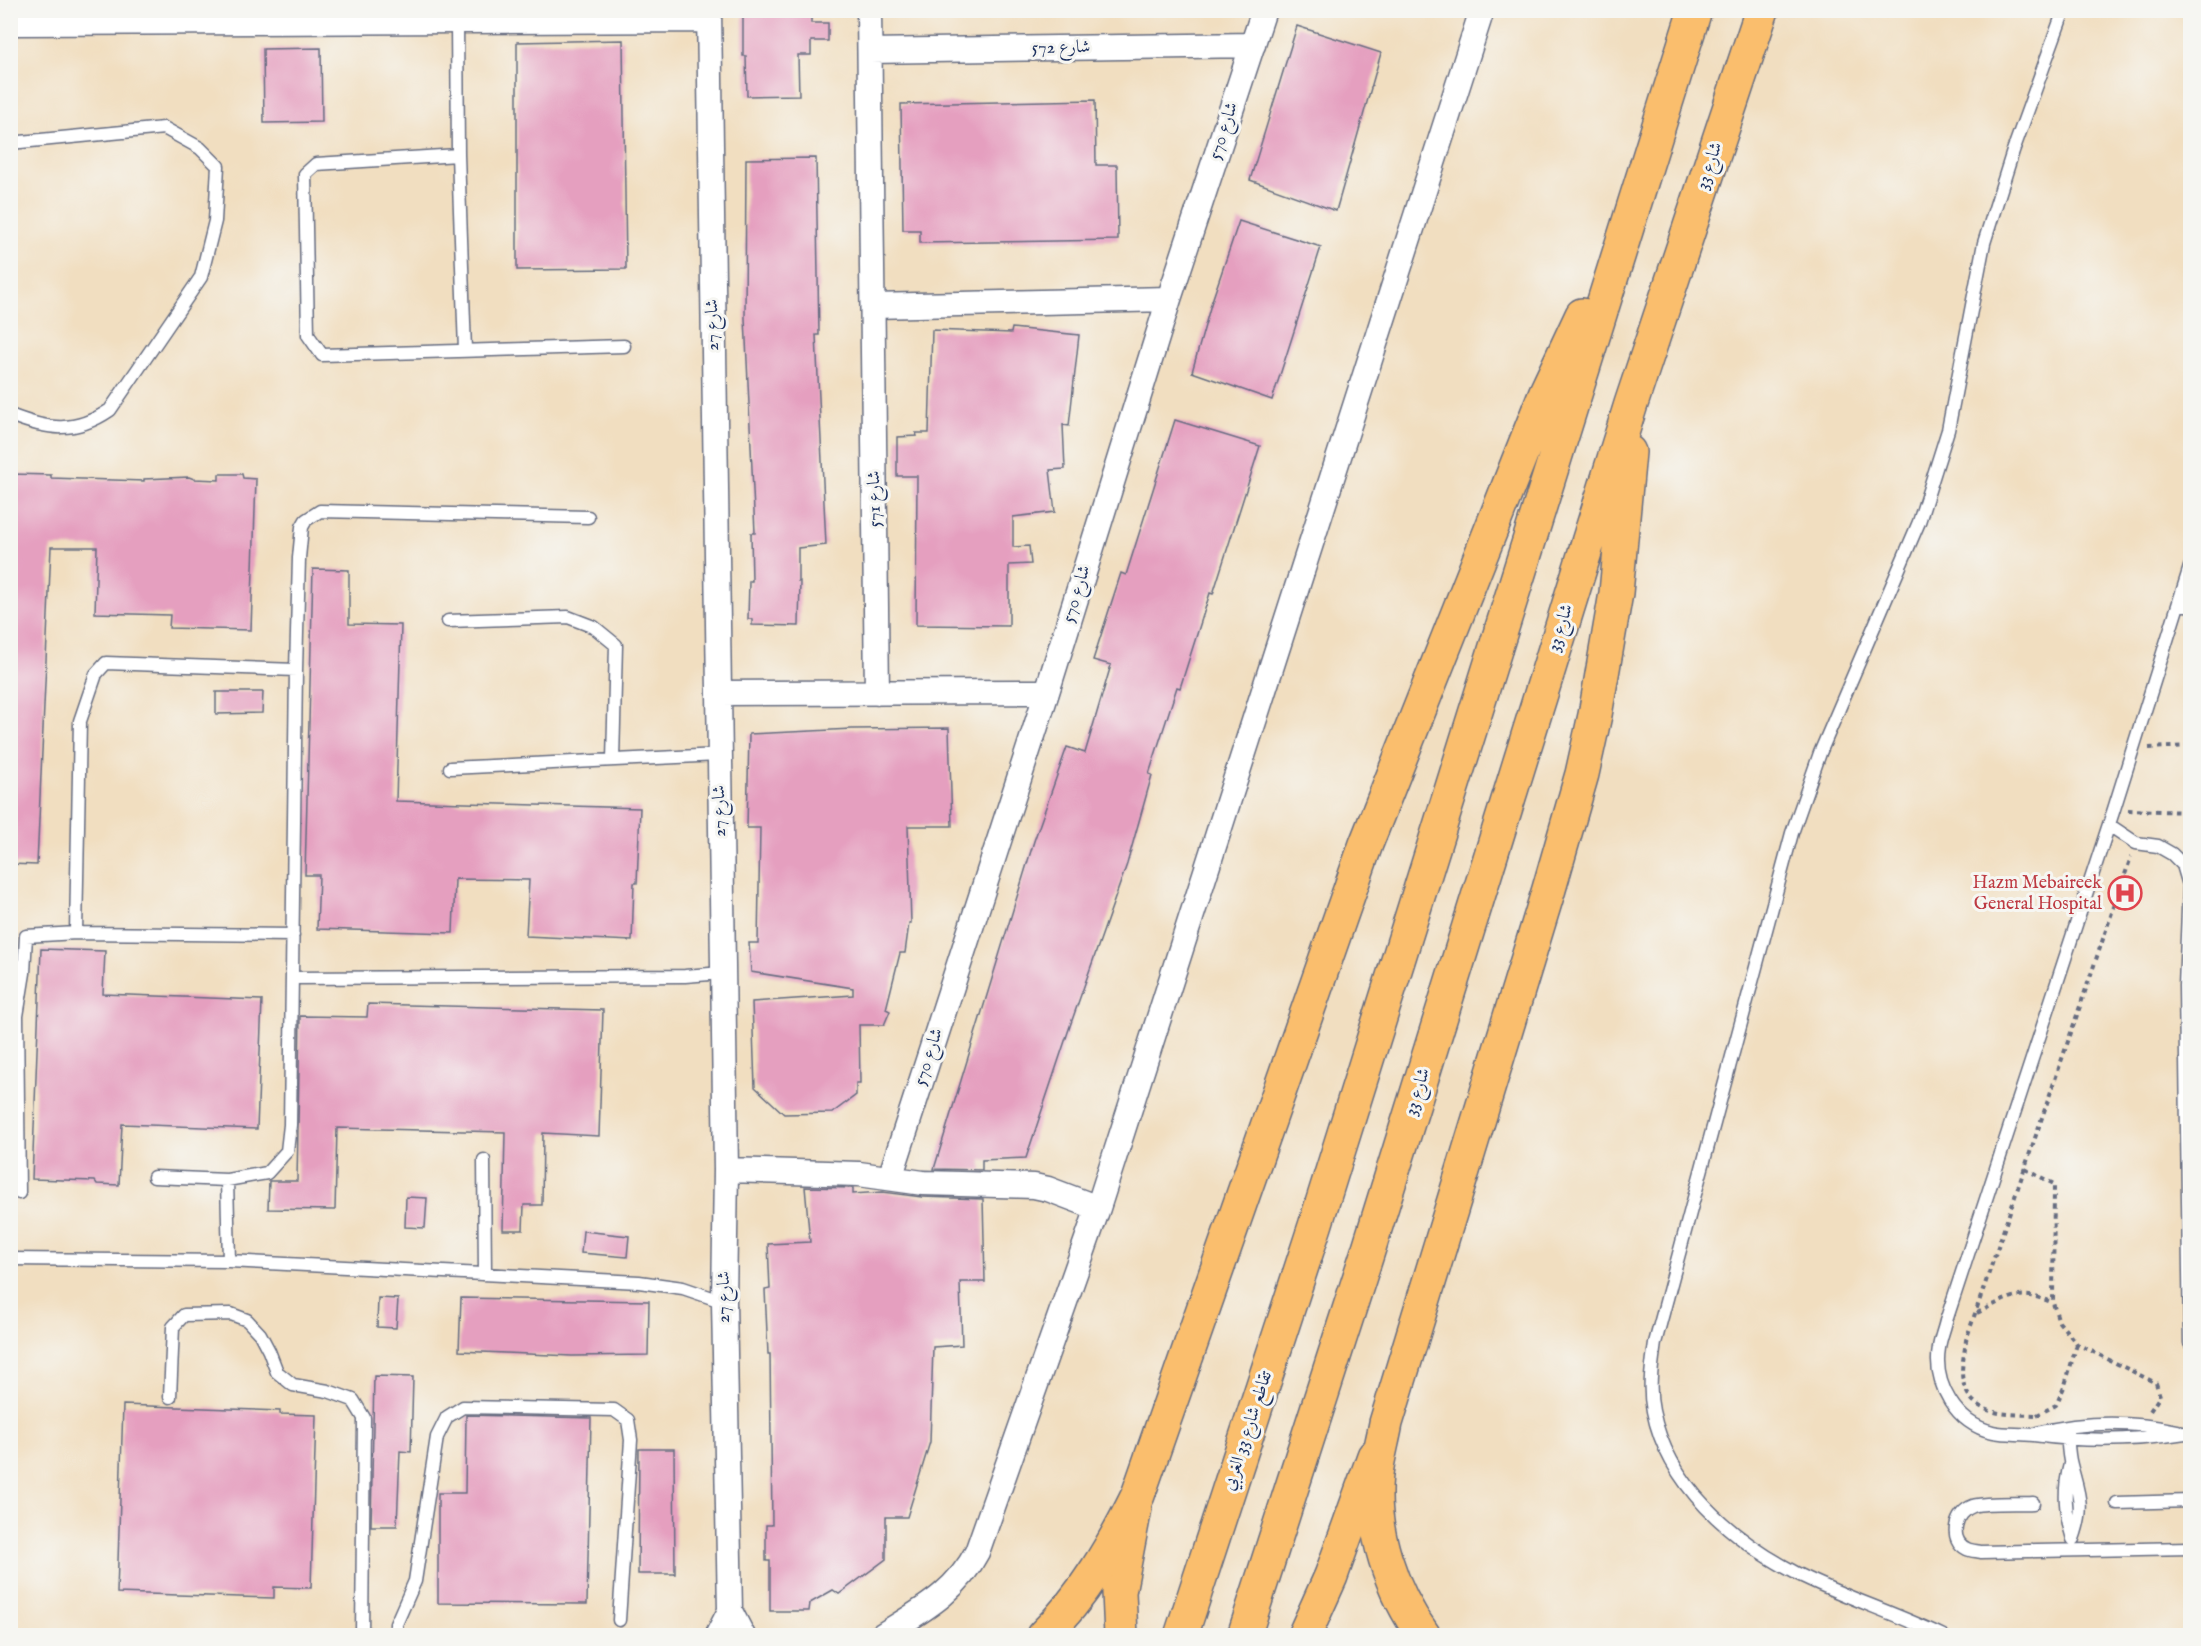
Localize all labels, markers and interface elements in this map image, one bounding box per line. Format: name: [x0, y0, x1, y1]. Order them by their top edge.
street label: شارع 572: [1032, 36, 1091, 62]
street label: شارع 570: [1204, 99, 1246, 163]
street label: شارع 33: [1692, 139, 1730, 193]
street label: شارع 27: [701, 299, 727, 351]
street label: شارع 571: [863, 470, 889, 528]
street label: شارع 570: [1057, 562, 1099, 626]
street label: شارع 33: [1543, 601, 1581, 655]
street label: شارع 27: [708, 785, 734, 837]
place label: Hazm Mebaireek General Hospital: [1973, 872, 2102, 916]
hospital icon: Hazm Mebaireek General Hospital: [2107, 875, 2143, 911]
street label: شارع 570: [909, 1025, 951, 1089]
street label: شارع 33: [1400, 1065, 1438, 1119]
street label: شارع 27: [713, 1271, 738, 1323]
street label: تقاطع شارع 33 الغربي: [1218, 1368, 1281, 1495]

